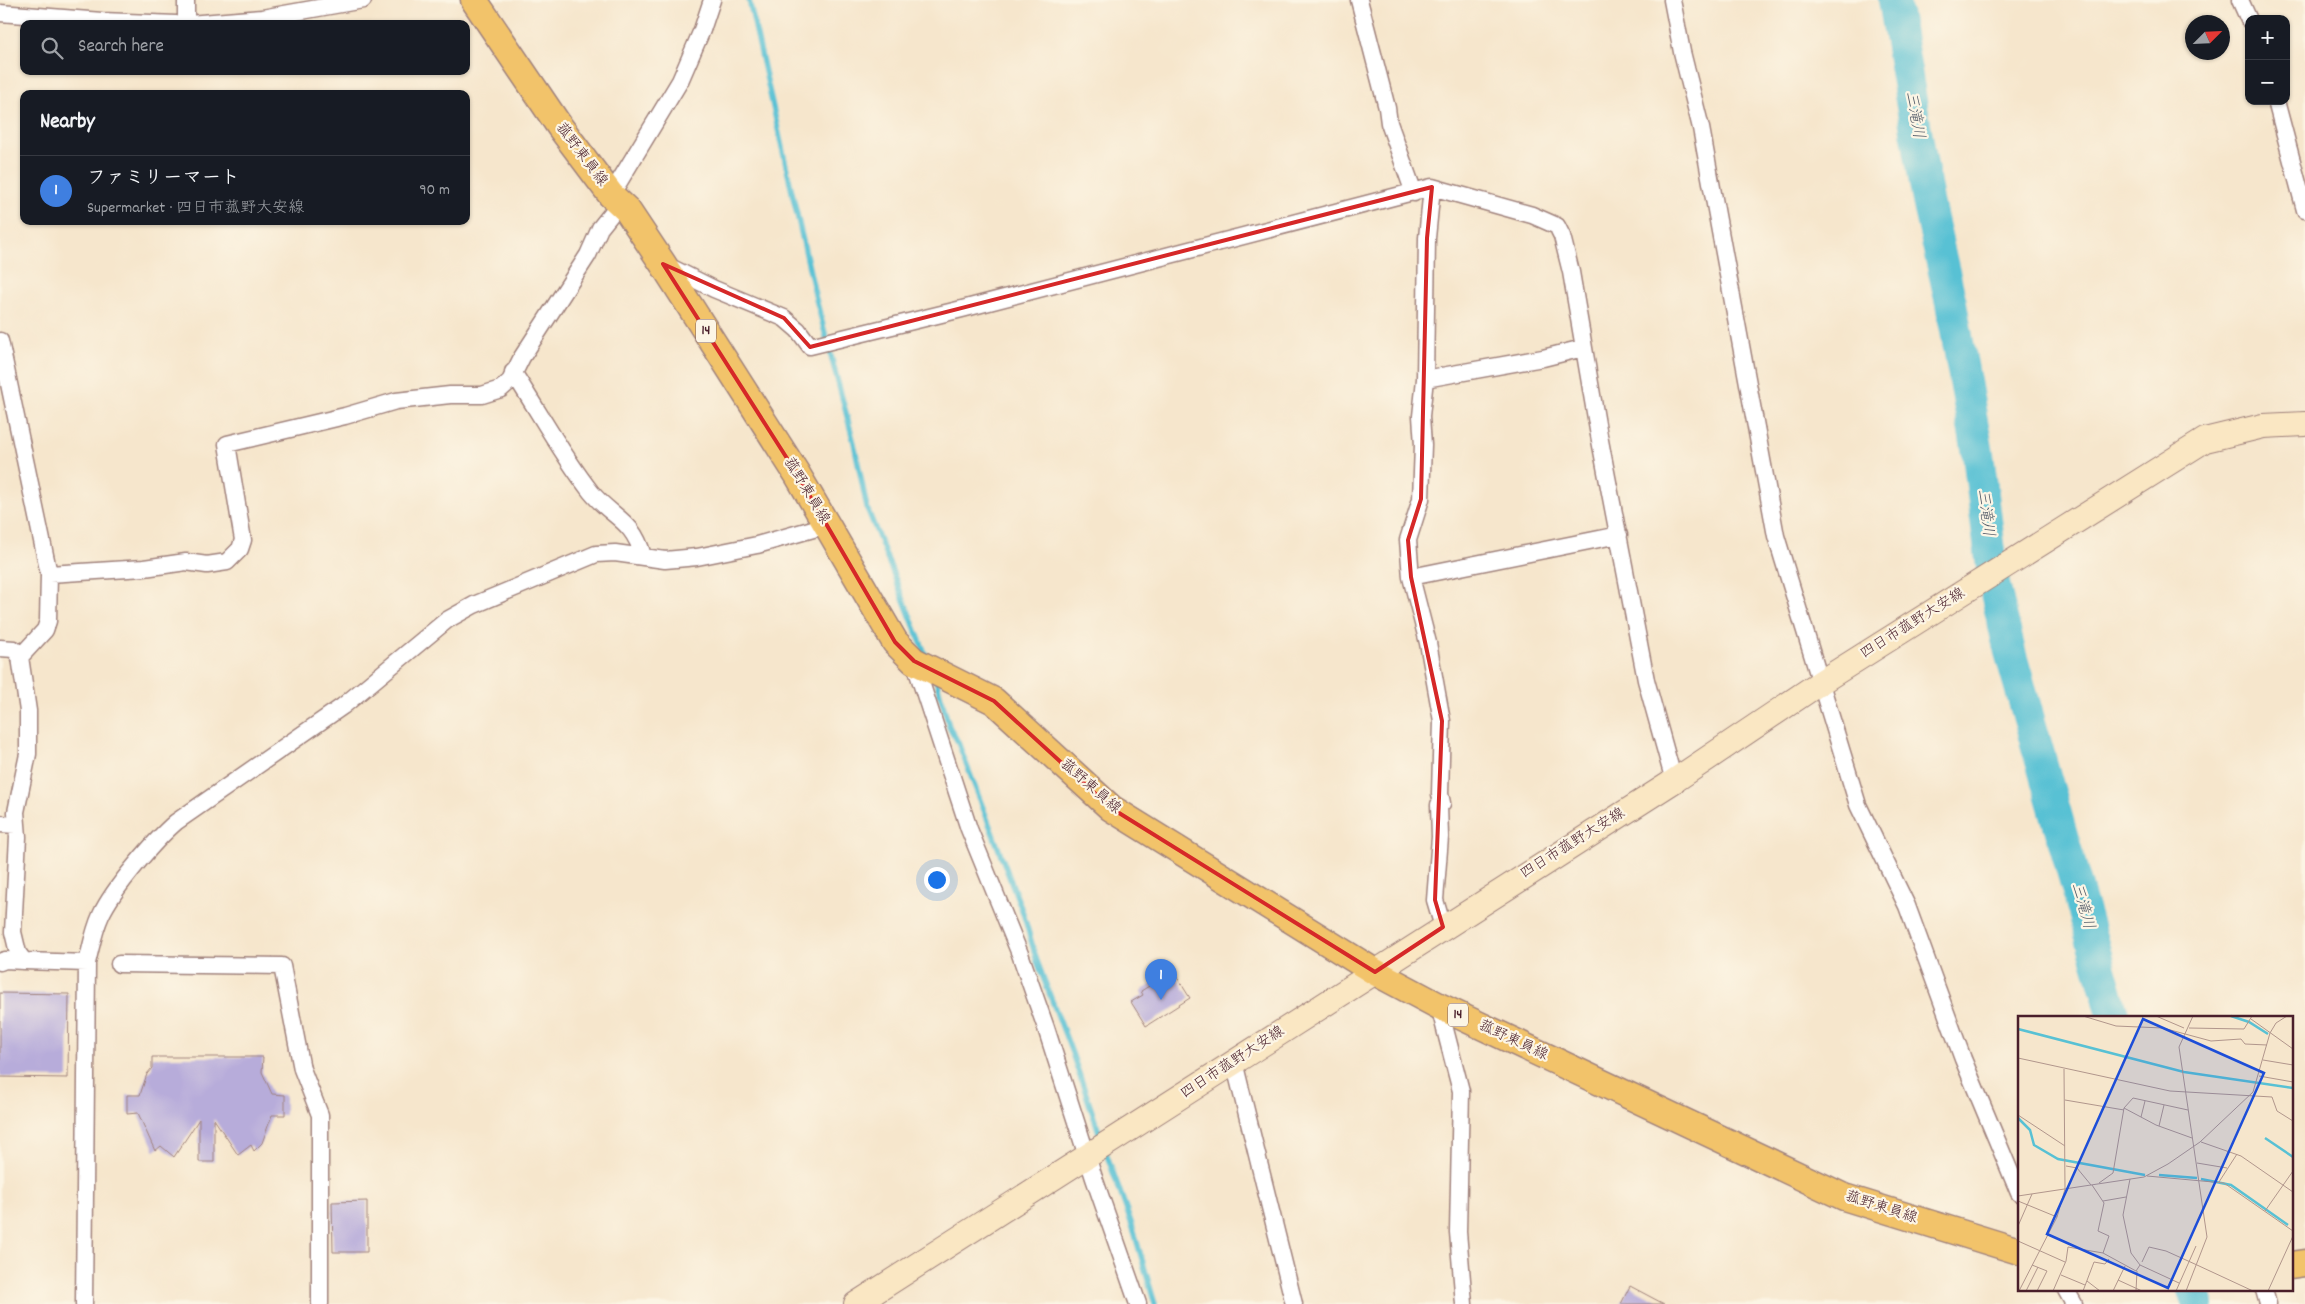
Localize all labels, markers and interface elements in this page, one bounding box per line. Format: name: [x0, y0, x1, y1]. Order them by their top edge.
north arrow: [2185, 15, 2230, 60]
map controls: [2245, 15, 2290, 105]
button: +: [2245, 15, 2290, 60]
search box: [20, 20, 470, 75]
icon: search: [38, 34, 66, 62]
text: Search here: [78, 34, 164, 61]
button: −: [2245, 60, 2290, 105]
water label: 三滝川: [1899, 89, 1929, 141]
text: Nearby: [40, 108, 95, 138]
street label: 菰野東員線: [550, 118, 612, 192]
text: ファミリーマート: [87, 166, 240, 193]
text: 1: [54, 179, 58, 202]
text: 90 m: [419, 179, 450, 202]
text: Supermarket · 四日市菰野大安線: [87, 197, 304, 220]
road number: 14: [696, 320, 716, 342]
street label: 菰野東員線: [777, 453, 835, 529]
water label: 三滝川: [1971, 488, 1999, 538]
street label: 四日市菰野大安線: [1856, 583, 1970, 665]
street label: 菰野東員線: [1054, 754, 1126, 820]
street label: 四日市菰野大安線: [1516, 803, 1630, 885]
your location: [924, 867, 950, 893]
water label: 三滝川: [2064, 880, 2100, 932]
pin: 1: [1145, 959, 1177, 1000]
road number: 14: [1448, 1004, 1468, 1026]
street label: 菰野東員線: [1474, 1015, 1552, 1067]
inset map: [2018, 1016, 2292, 1292]
street label: 四日市菰野大安線: [1177, 1021, 1289, 1105]
street label: 菰野東員線: [1842, 1186, 1920, 1230]

